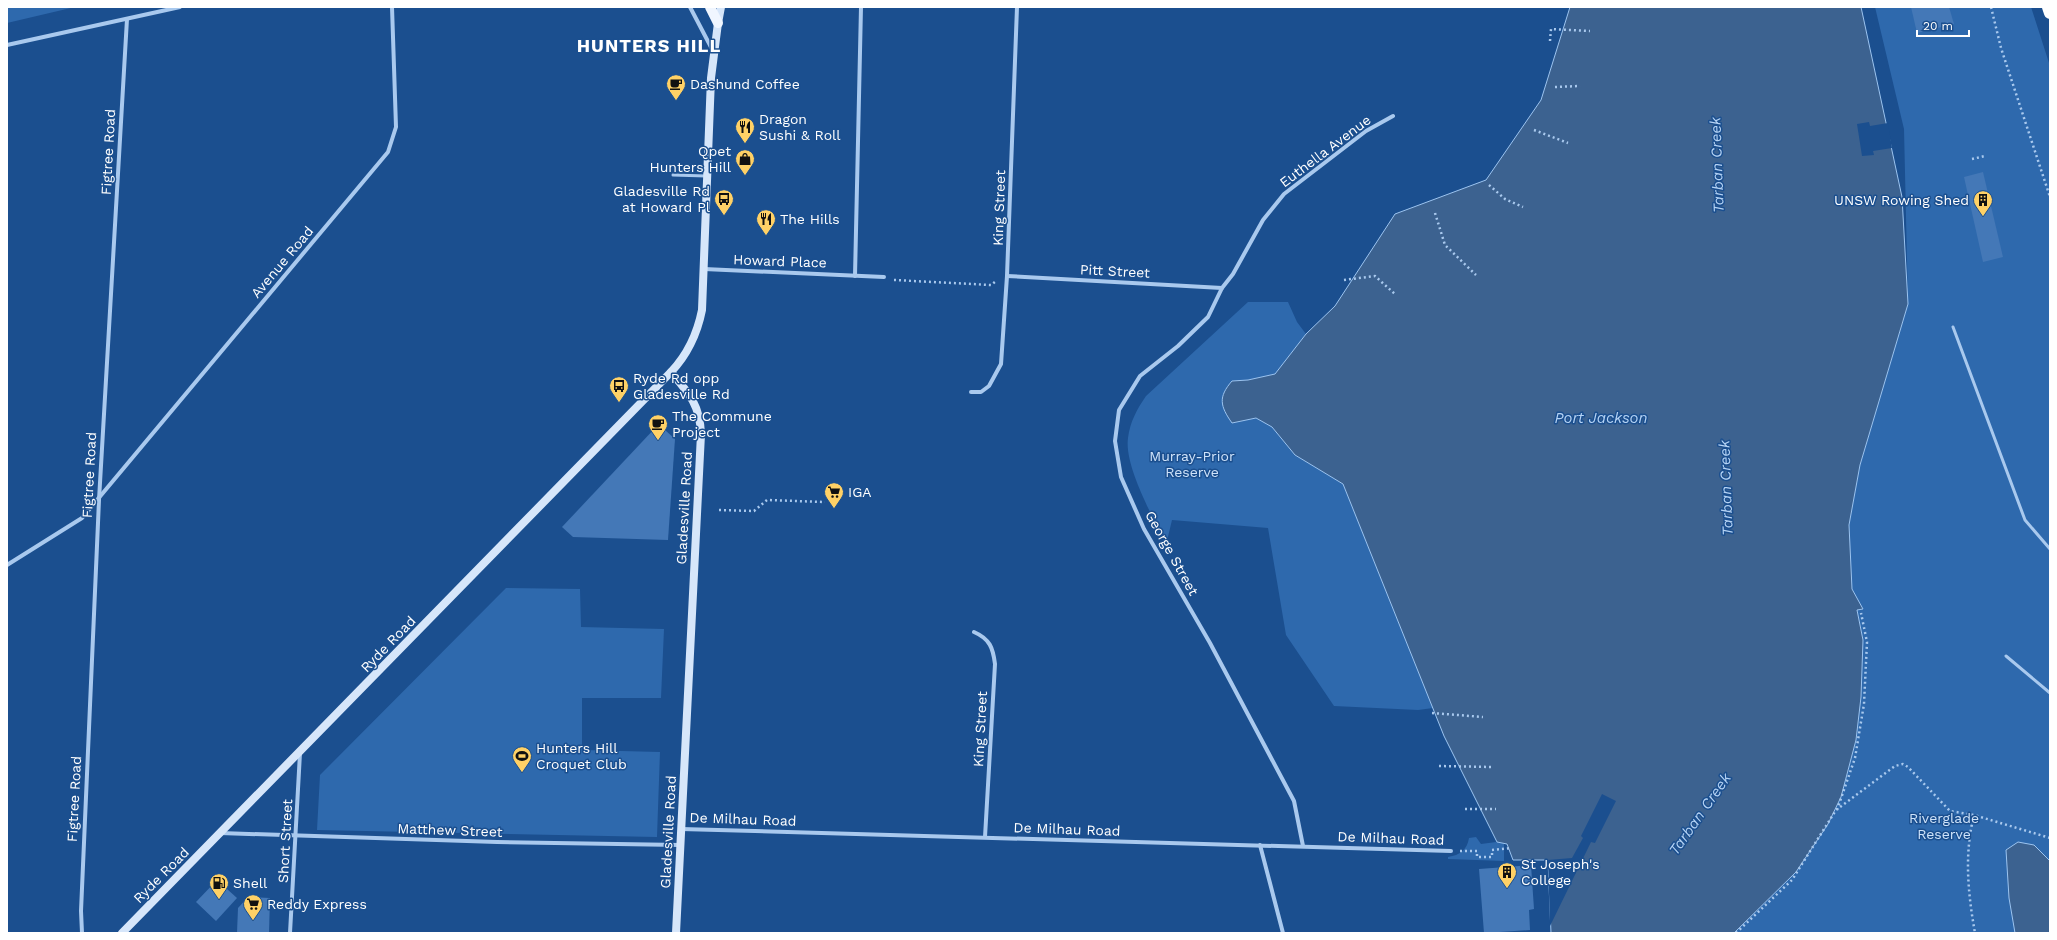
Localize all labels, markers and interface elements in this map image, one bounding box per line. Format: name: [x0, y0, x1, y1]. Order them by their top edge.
scale bar: [1917, 12, 1969, 38]
text: 20 m: [1923, 19, 1953, 33]
district label: HUNTERS HILL: [577, 35, 721, 56]
cafe icon: Dashund Coffee: [665, 73, 687, 101]
place label: Dashund Coffee: [690, 76, 800, 92]
street label: Figtree Road: [98, 109, 118, 195]
place label: Dragon Sushi & Roll: [759, 111, 841, 143]
street label: Euthella Avenue: [1276, 112, 1374, 190]
restaurant icon: Dragon Sushi & Roll: [734, 116, 756, 144]
water label: Tarban Creek: [1706, 116, 1728, 213]
place label: Qpet Hunters Hill: [650, 143, 732, 175]
shop icon: Qpet Hunters Hill: [734, 148, 756, 176]
street label: King Street: [990, 170, 1008, 246]
place label: Gladesville Rd at Howard Pl: [613, 183, 711, 215]
bus stop icon: Gladesville Rd at Howard Pl: [713, 188, 735, 216]
building icon: UNSW Rowing Shed: [1972, 189, 1994, 217]
place label: UNSW Rowing Shed: [1834, 192, 1969, 208]
restaurant icon: The Hills: [755, 208, 777, 236]
place label: The Hills: [780, 211, 840, 227]
street label: Avenue Road: [247, 223, 317, 301]
street label: Howard Place: [733, 251, 827, 271]
street label: Pitt Street: [1080, 261, 1151, 281]
place label: Ryde Rd opp Gladesville Rd: [633, 370, 730, 402]
bus stop icon: Ryde Rd opp Gladesville Rd: [608, 375, 630, 403]
place label: The Commune Project: [672, 408, 772, 440]
water label: Port Jackson: [1555, 409, 1647, 427]
cafe icon: The Commune Project: [647, 413, 669, 441]
street label: Figtree Road: [79, 432, 99, 518]
water label: Tarban Creek: [1715, 439, 1737, 536]
park label: Murray-Prior Reserve: [1149, 448, 1235, 480]
street label: Gladesville Road: [673, 451, 695, 565]
supermarket icon: IGA: [823, 481, 845, 509]
place label: IGA: [848, 484, 872, 500]
street label: George Street: [1142, 508, 1202, 598]
street label: Ryde Road: [357, 613, 419, 675]
street label: King Street: [970, 691, 990, 767]
place label: Hunters Hill Croquet Club: [536, 740, 627, 772]
sports icon: Hunters Hill Croquet Club: [511, 745, 533, 773]
street label: Figtree Road: [64, 756, 84, 842]
water label: Tarban Creek: [1665, 769, 1735, 859]
street label: Gladesville Road: [657, 775, 679, 889]
street label: Short Street: [275, 798, 295, 883]
street label: De Milhau Road: [689, 809, 797, 829]
park label: Riverglade Reserve: [1909, 810, 1979, 842]
street label: De Milhau Road: [1013, 819, 1121, 839]
street label: Matthew Street: [397, 820, 503, 840]
street label: De Milhau Road: [1337, 828, 1445, 848]
street label: Ryde Road: [130, 844, 192, 906]
place label: St Joseph's College: [1521, 856, 1600, 888]
building icon: St Joseph's College: [1496, 861, 1518, 889]
fuel station icon: Shell: [208, 872, 230, 900]
place label: Shell: [233, 875, 268, 891]
supermarket icon: Reddy Express: [242, 893, 264, 921]
place label: Reddy Express: [267, 896, 367, 912]

